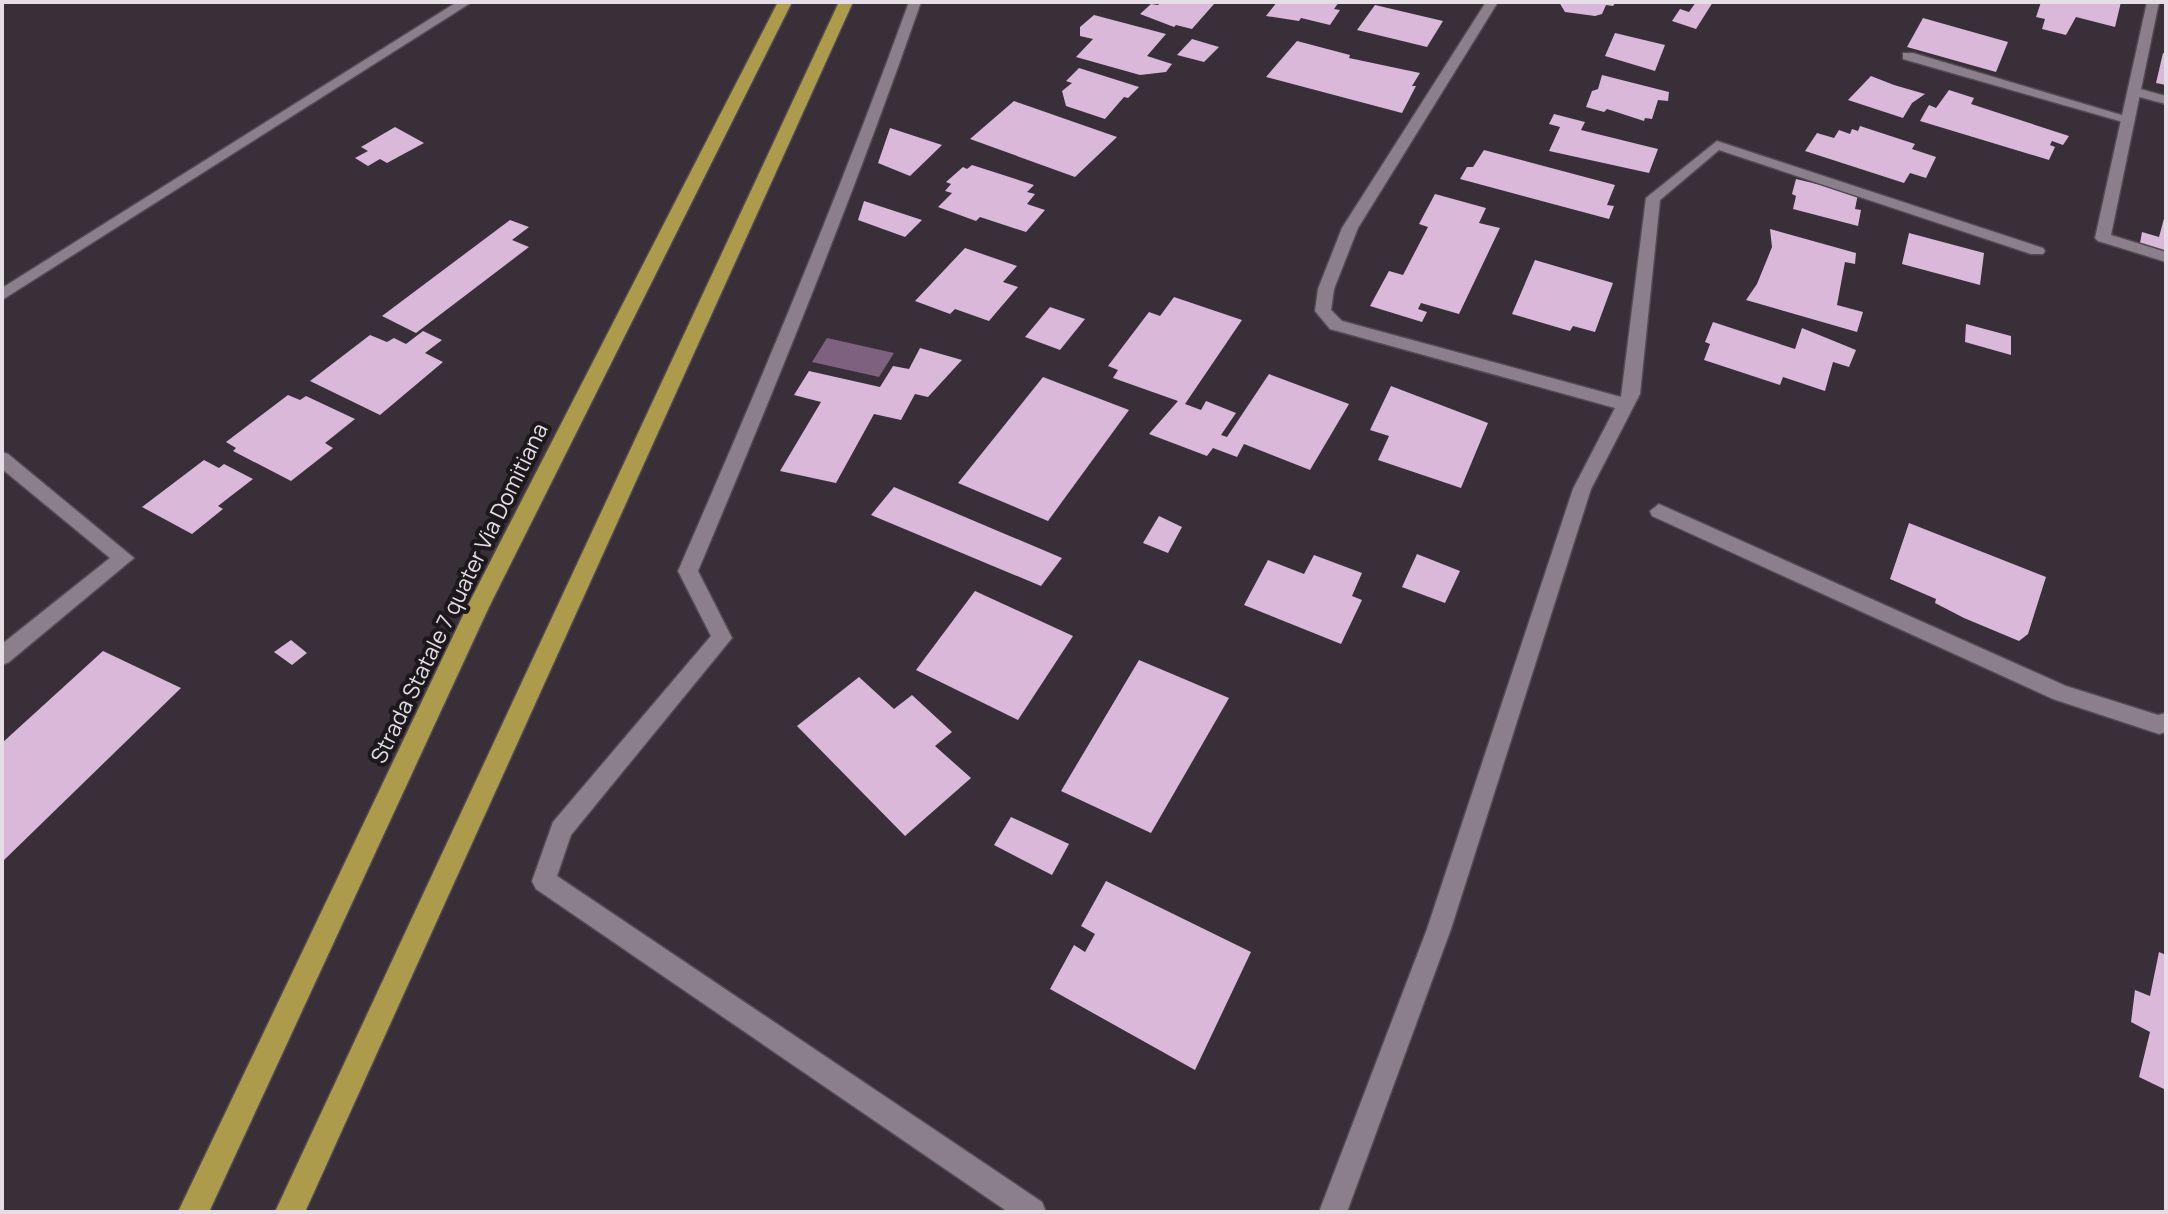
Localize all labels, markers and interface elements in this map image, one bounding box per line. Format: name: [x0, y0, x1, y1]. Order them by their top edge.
street label: Strada Statale 7 quater Via Domitiana: [363, 418, 555, 768]

